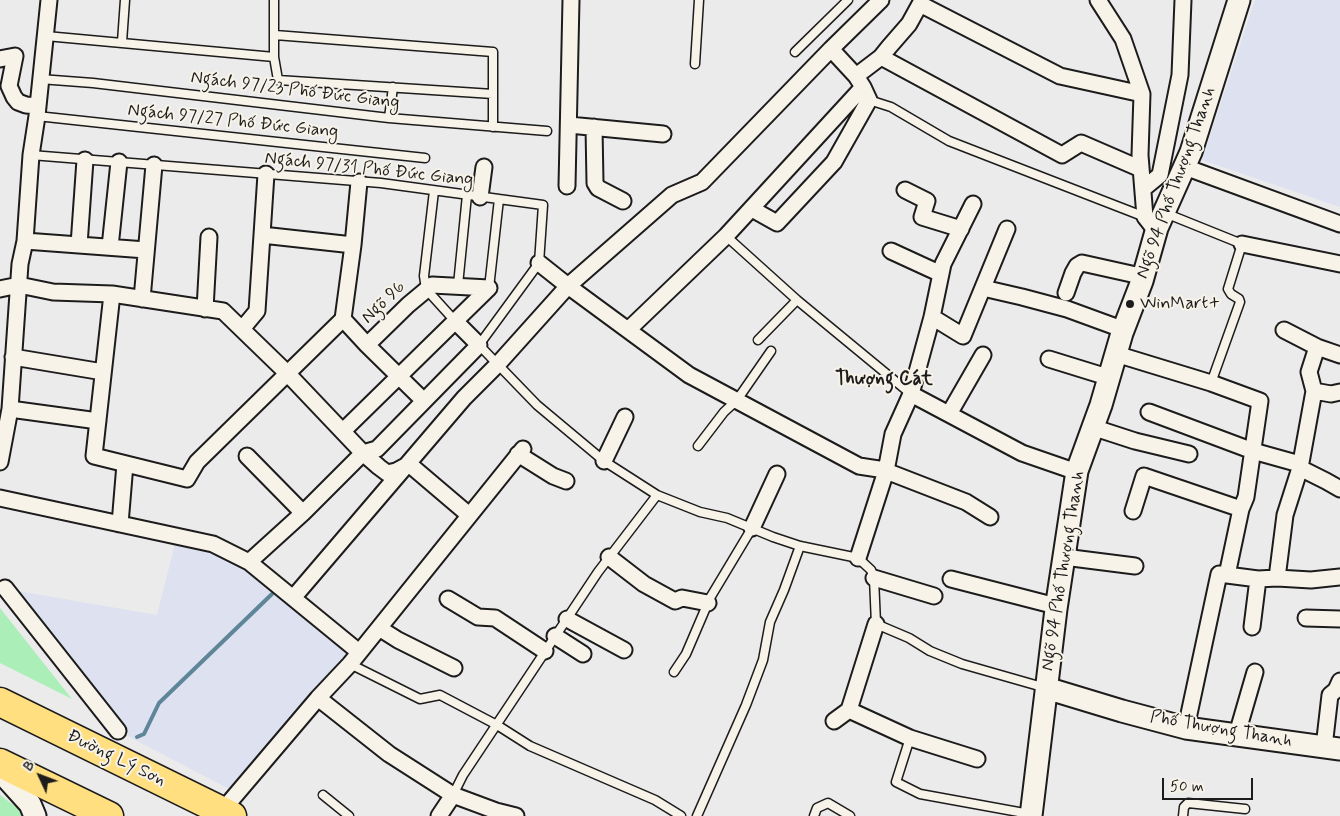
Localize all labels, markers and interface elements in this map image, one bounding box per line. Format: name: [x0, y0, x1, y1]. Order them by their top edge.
street label: Ngách 97/23 Phố Đức Giang: [189, 67, 401, 115]
street label: Ngõ 94 Phố Thượng Thanh: [1132, 84, 1222, 282]
street label: Ngách 97/27 Phố Đức Giang: [127, 100, 339, 144]
street label: Ngách 97/31 Phố Đức Giang: [264, 148, 474, 192]
street label: Ngõ 96: [358, 277, 410, 329]
place label: WinMart+: [1140, 293, 1220, 315]
marker: WinMart+: [1124, 298, 1136, 310]
district label: Thượng Cát: [835, 369, 933, 391]
street label: Ngõ 94 Phố Thượng Thanh: [1038, 469, 1090, 673]
street label: Phố Thượng Thanh: [1148, 707, 1294, 753]
street label: Đường Lý Sơn: [63, 726, 169, 792]
north arrow: [15, 751, 65, 801]
text: B: [19, 756, 39, 775]
scale bar: [1165, 768, 1256, 800]
text: 50 m: [1170, 777, 1204, 797]

